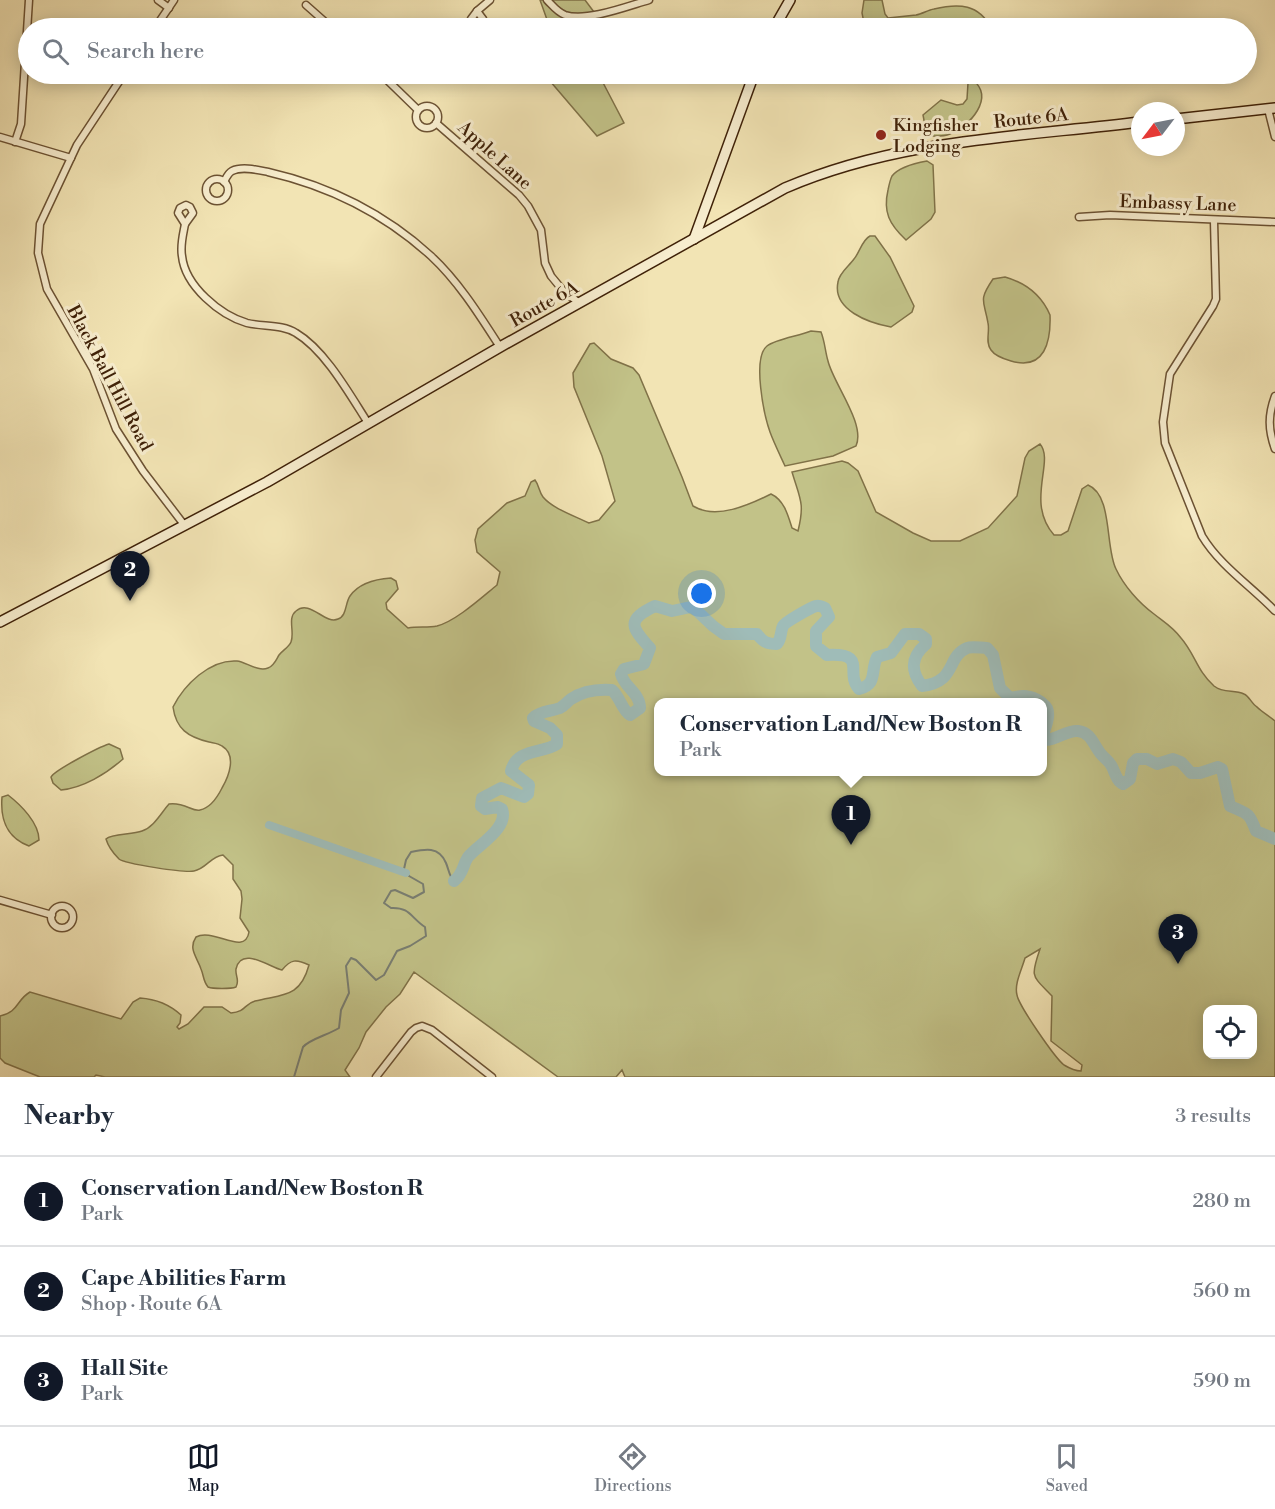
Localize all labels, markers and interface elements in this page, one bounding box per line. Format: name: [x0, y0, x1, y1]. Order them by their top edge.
search box: [18, 18, 1257, 84]
icon: search: [39, 35, 72, 68]
text: Search here: [87, 38, 204, 65]
north arrow: [1131, 102, 1185, 156]
street label: Route 6A: [993, 103, 1070, 134]
place label: Kingfisher Lodging: [893, 114, 979, 158]
street label: Apple Lane: [452, 115, 537, 195]
marker: Kingfisher Lodging: [874, 128, 888, 142]
street label: Embassy Lane: [1119, 190, 1237, 217]
street label: Route 6A: [506, 276, 583, 333]
street label: Black Ball Hill Road: [61, 300, 158, 456]
pin: 2: [110, 552, 150, 601]
your location: [687, 579, 716, 608]
popup: [654, 698, 1047, 776]
text: Conservation Land/New Boston R: [679, 711, 1022, 738]
text: Park: [679, 738, 721, 763]
pin: 1: [832, 796, 870, 845]
pin: 3: [1158, 914, 1198, 964]
map controls: [1203, 1005, 1257, 1059]
button: locate: [1203, 1005, 1257, 1059]
text: Nearby: [24, 1100, 114, 1132]
text: 3 results: [1175, 1104, 1251, 1129]
text: Conservation Land/New Boston R: [81, 1175, 423, 1202]
text: 1: [39, 1189, 48, 1214]
text: 280 m: [1192, 1189, 1251, 1214]
text: Park: [81, 1202, 123, 1227]
text: Cape Abilities Farm: [81, 1265, 286, 1292]
text: 2: [37, 1279, 50, 1304]
text: 560 m: [1193, 1279, 1251, 1304]
text: Shop · Route 6A: [81, 1292, 222, 1317]
text: Hall Site: [81, 1355, 168, 1382]
text: 3: [37, 1369, 50, 1394]
text: 590 m: [1193, 1369, 1251, 1394]
text: Park: [81, 1382, 123, 1407]
tab: Map: [187, 1440, 220, 1496]
tab: Directions: [594, 1440, 672, 1496]
tab: Saved: [1046, 1440, 1088, 1496]

